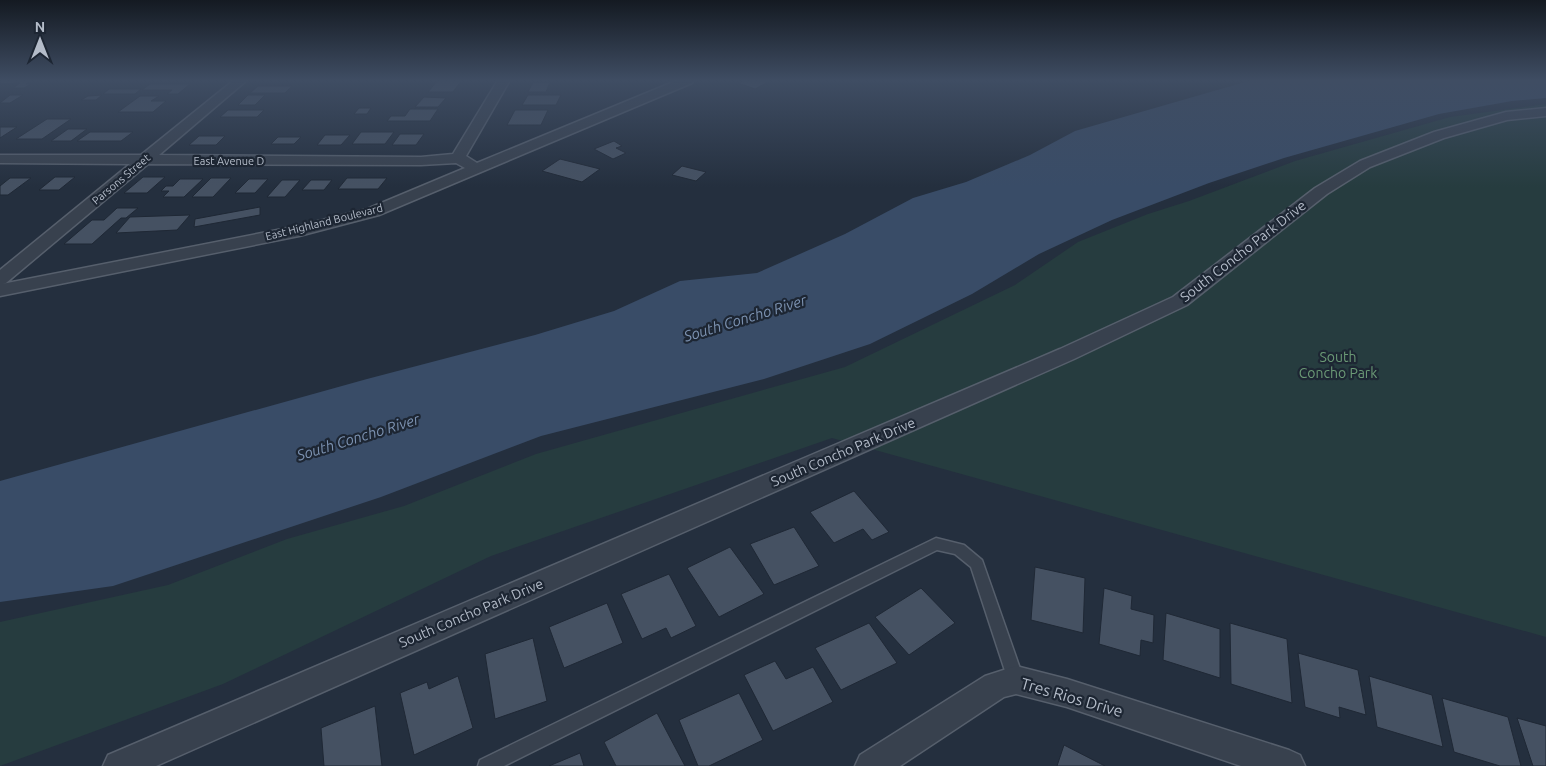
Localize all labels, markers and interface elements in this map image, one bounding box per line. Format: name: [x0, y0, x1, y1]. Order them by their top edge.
north arrow: [15, 15, 65, 65]
text: N: [35, 19, 45, 35]
street label: Parsons Street: [90, 151, 153, 207]
street label: East Avenue D: [194, 155, 265, 167]
street label: South Concho Park Drive: [1177, 197, 1309, 305]
street label: East Highland Boulevard: [264, 202, 384, 242]
water label: South Concho River: [681, 291, 809, 345]
park label: South Concho Park: [1299, 349, 1377, 381]
water label: South Concho River: [294, 410, 422, 464]
street label: South Concho Park Drive: [769, 414, 917, 490]
street label: South Concho Park Drive: [397, 575, 545, 651]
street label: Tres Rios Drive: [1019, 674, 1125, 720]

